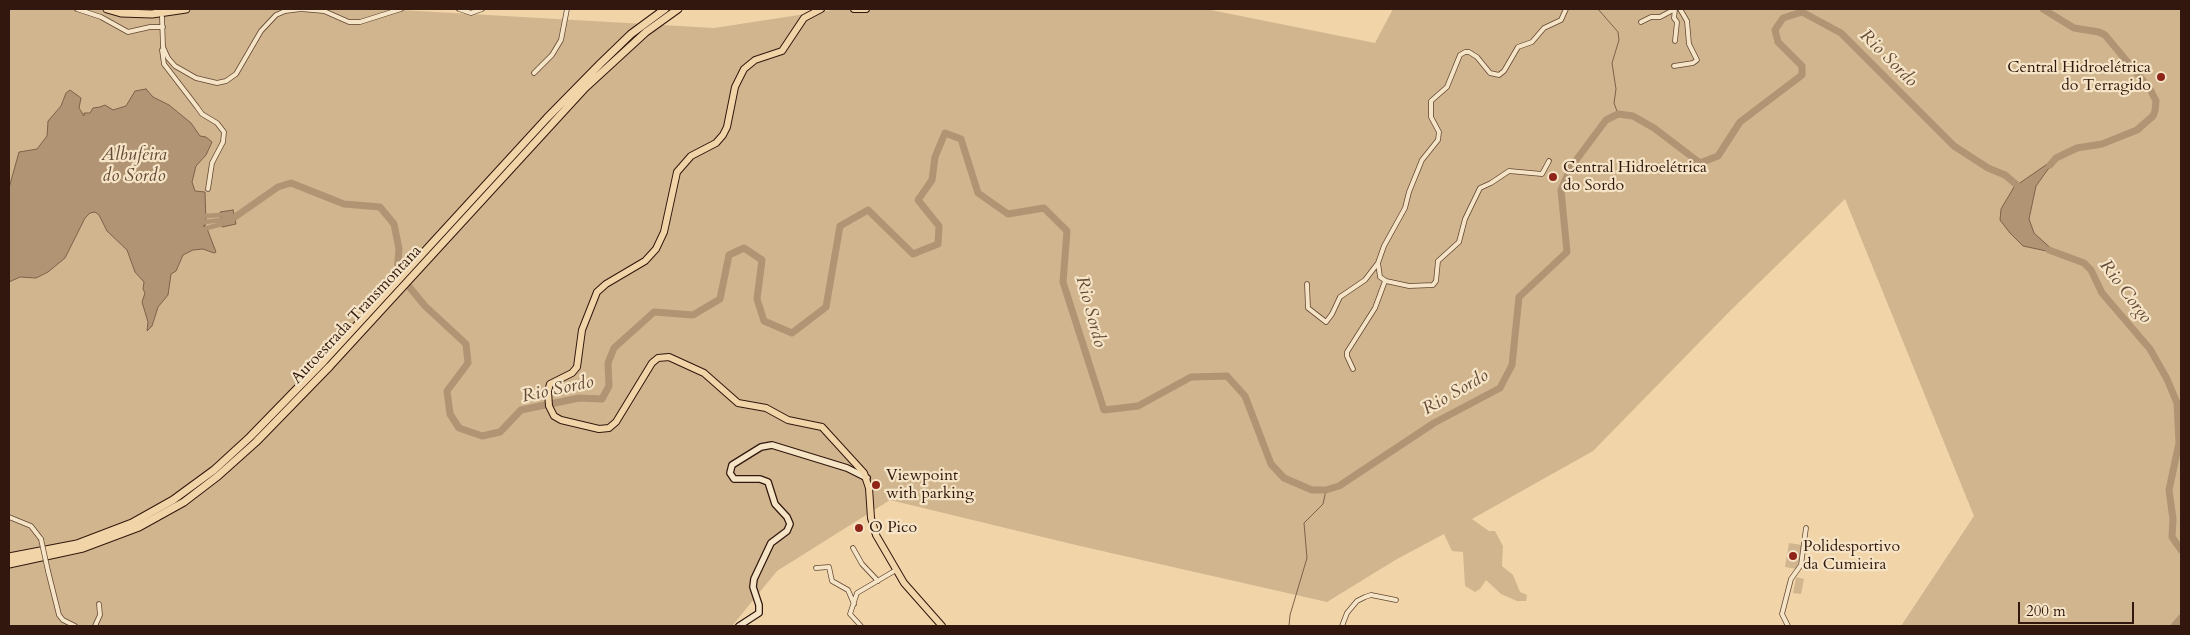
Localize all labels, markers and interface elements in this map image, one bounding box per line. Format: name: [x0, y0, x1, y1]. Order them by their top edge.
water label: Rio Sordo: [1855, 26, 1921, 92]
place label: Central Hidroelétrica do Terragido: [2007, 58, 2151, 96]
marker: Central Hidroelétrica do Terragido: [2155, 71, 2167, 83]
water label: Albufeira do Sordo: [101, 145, 167, 188]
place label: Central Hidroelétrica do Sordo: [1563, 158, 1707, 196]
marker: Central Hidroelétrica do Sordo: [1547, 171, 1559, 183]
street label: Autoestrada Transmontana: [288, 242, 426, 388]
water label: Rio Corgo: [2094, 256, 2156, 328]
water label: Rio Sordo: [1070, 274, 1110, 350]
water label: Rio Sordo: [1419, 365, 1493, 421]
water label: Rio Sordo: [520, 372, 596, 408]
place label: Viewpoint with parking: [886, 466, 974, 504]
marker: Viewpoint with parking: [870, 479, 882, 491]
place label: O Pico: [869, 518, 917, 538]
marker: O Pico: [853, 522, 865, 534]
place label: Polidesportivo da Cumieira: [1803, 537, 1900, 575]
marker: Polidesportivo da Cumieira: [1787, 550, 1799, 562]
scale bar: [2020, 592, 2136, 624]
text: 200 m: [2026, 601, 2066, 621]

